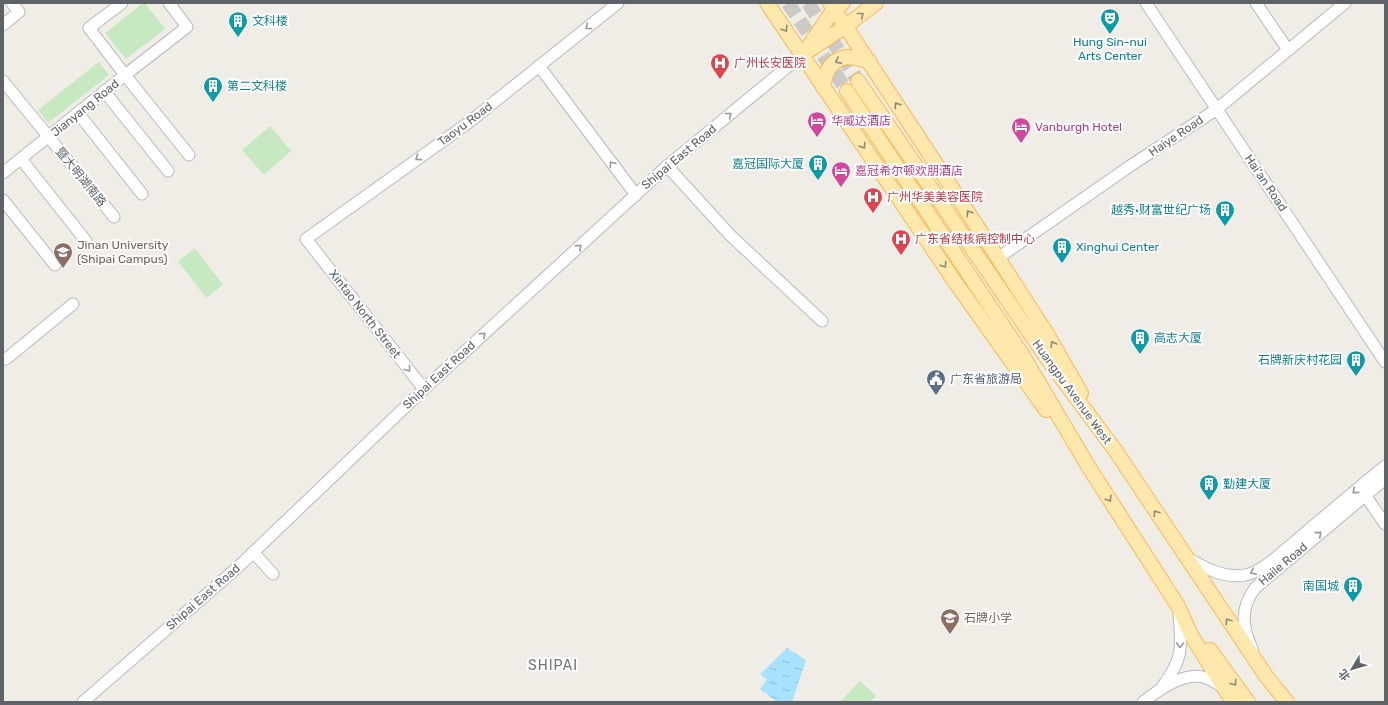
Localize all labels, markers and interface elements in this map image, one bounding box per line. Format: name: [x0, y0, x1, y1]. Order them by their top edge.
theatre icon: Hung Sin-nui Arts Center: [1099, 7, 1121, 35]
building icon: 文科楼: [227, 10, 249, 38]
one-way arrow: [856, 12, 863, 19]
place label: 文科楼: [252, 14, 288, 28]
one-way arrow: [585, 23, 592, 30]
one-way arrow: [780, 25, 788, 32]
place label: Hung Sin-nui Arts Center: [1073, 35, 1147, 63]
hospital icon: 广州长安医院: [709, 52, 731, 80]
place label: 广州长安医院: [734, 56, 806, 70]
one-way arrow: [835, 57, 842, 64]
building icon: 第二文科楼: [202, 75, 224, 103]
street label: Jianyang Road: [48, 76, 122, 140]
place label: 第二文科楼: [227, 79, 287, 93]
street label: Taoyu Road: [435, 99, 495, 149]
one-way arrow: [895, 102, 902, 109]
hotel icon: 华威达酒店: [806, 110, 828, 138]
one-way arrow: [725, 113, 732, 120]
street label: Haiye Road: [1146, 113, 1206, 159]
place label: 华威达酒店: [831, 114, 891, 128]
hotel icon: Vanburgh Hotel: [1010, 116, 1032, 144]
place label: Vanburgh Hotel: [1035, 120, 1122, 134]
street label: Shipai East Road: [639, 122, 719, 192]
one-way arrow: [858, 141, 865, 148]
street label: 暨大明湖南路: [53, 145, 109, 209]
street label: Hai'an Road: [1242, 152, 1290, 214]
one-way arrow: [416, 153, 423, 160]
building icon: 嘉冠国际大厦: [807, 153, 829, 181]
place label: 嘉冠国际大厦: [732, 157, 804, 171]
hotel icon: 嘉冠希尔顿欢朋酒店: [830, 160, 852, 188]
one-way arrow: [610, 161, 617, 168]
place label: 嘉冠希尔顿欢朋酒店: [855, 164, 963, 178]
hospital icon: 广州华美美容医院: [862, 186, 884, 214]
place label: 广州华美美容医院: [887, 190, 983, 204]
building icon: 越秀·财富世纪广场: [1214, 199, 1236, 227]
place label: 越秀·财富世纪广场: [1111, 203, 1211, 217]
one-way arrow: [966, 210, 974, 217]
hospital icon: 广东省结核病控制中心: [890, 228, 912, 256]
place label: 广东省结核病控制中心: [915, 232, 1035, 246]
building icon: Xinghui Center: [1051, 236, 1073, 264]
place label: Jinan University (Shipai Campus): [77, 238, 169, 266]
place label: Xinghui Center: [1076, 240, 1160, 254]
school or university icon: Jinan University (Shipai Campus): [52, 241, 74, 269]
one-way arrow: [574, 244, 582, 252]
one-way arrow: [939, 261, 946, 268]
street label: Xintao North Street: [326, 267, 404, 361]
building icon: 高志大厦: [1129, 327, 1151, 355]
place label: 高志大厦: [1154, 331, 1202, 345]
one-way arrow: [478, 332, 486, 339]
street label: Huangpu Avenue West: [1029, 337, 1115, 447]
street label: Shipai East Road: [400, 338, 478, 412]
one-way arrow: [1050, 341, 1057, 348]
building icon: 石牌新庆村花园: [1345, 349, 1367, 377]
place label: 石牌新庆村花园: [1258, 353, 1342, 367]
one-way arrow: [403, 365, 410, 372]
public building icon: 广东省旅游局: [925, 368, 947, 396]
place label: 广东省旅游局: [950, 372, 1022, 386]
building icon: 勤建大厦: [1198, 473, 1220, 501]
place label: 勤建大厦: [1223, 477, 1271, 491]
one-way arrow: [1352, 487, 1360, 494]
one-way arrow: [1104, 495, 1112, 502]
one-way arrow: [1153, 510, 1161, 517]
one-way arrow: [1314, 532, 1321, 539]
street label: Haile Road: [1256, 540, 1310, 588]
street label: Shipai East Road: [163, 561, 243, 633]
one-way arrow: [1250, 567, 1258, 575]
building icon: 南国城: [1342, 575, 1364, 603]
place label: 南国城: [1303, 579, 1339, 593]
school or university icon: 石牌小学: [939, 607, 961, 635]
place label: 石牌小学: [964, 611, 1012, 625]
one-way arrow: [1226, 618, 1233, 625]
one-way arrow: [1176, 642, 1185, 648]
north arrow: [1332, 649, 1372, 689]
district label: SHIPAI: [528, 657, 578, 674]
text: 北: [1336, 667, 1353, 683]
one-way arrow: [1229, 679, 1237, 686]

